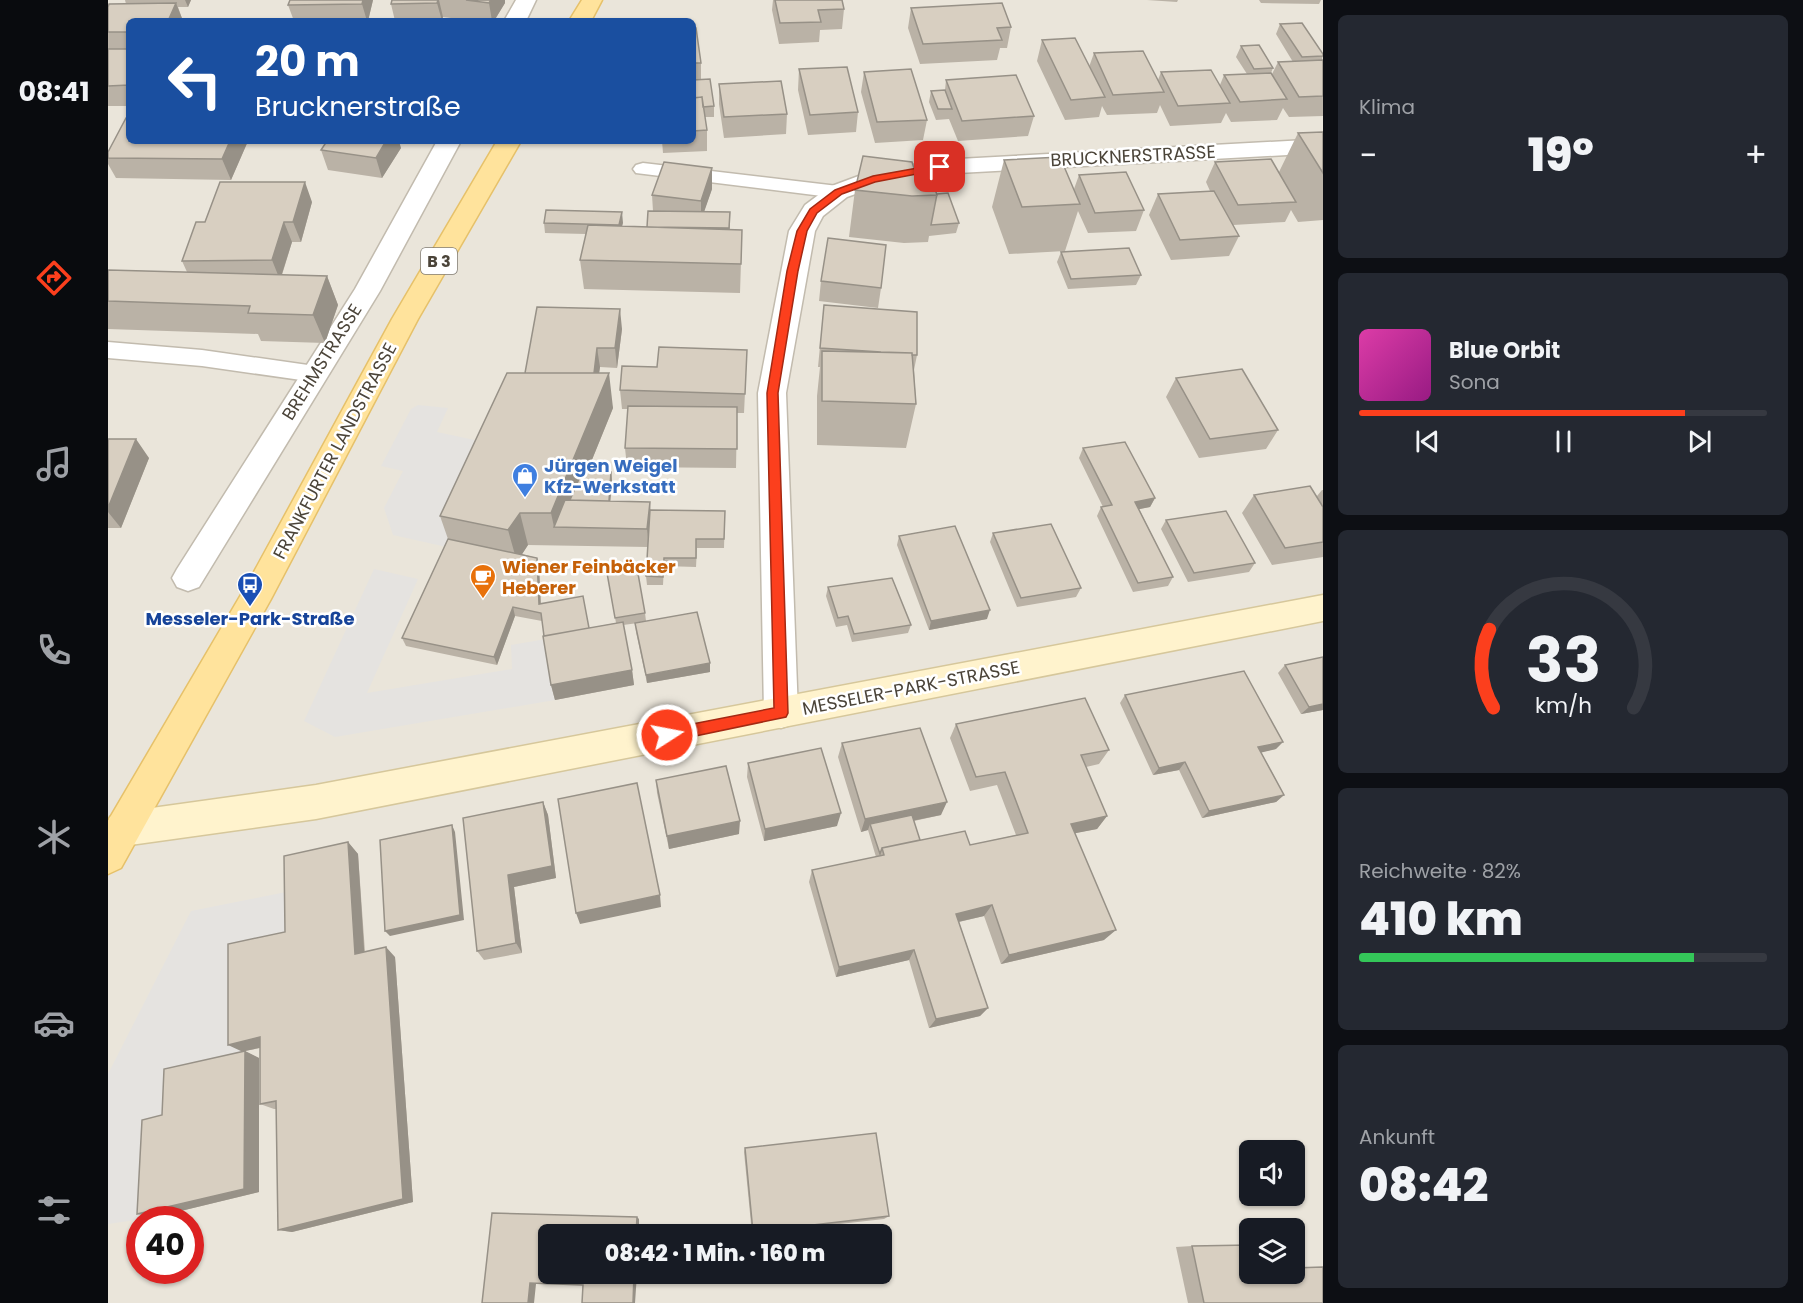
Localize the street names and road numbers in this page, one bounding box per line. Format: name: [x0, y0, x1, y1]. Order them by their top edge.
street label: BRUCKNERSTRASSE: [1050, 139, 1216, 172]
road number: B 3: [421, 248, 457, 274]
street label: BREHMSTRASSE: [276, 299, 367, 425]
street label: FRANKFURTER LANDSTRASSE: [267, 338, 402, 563]
street label: MESSELER-PARK-STRASSE: [800, 654, 1022, 721]

